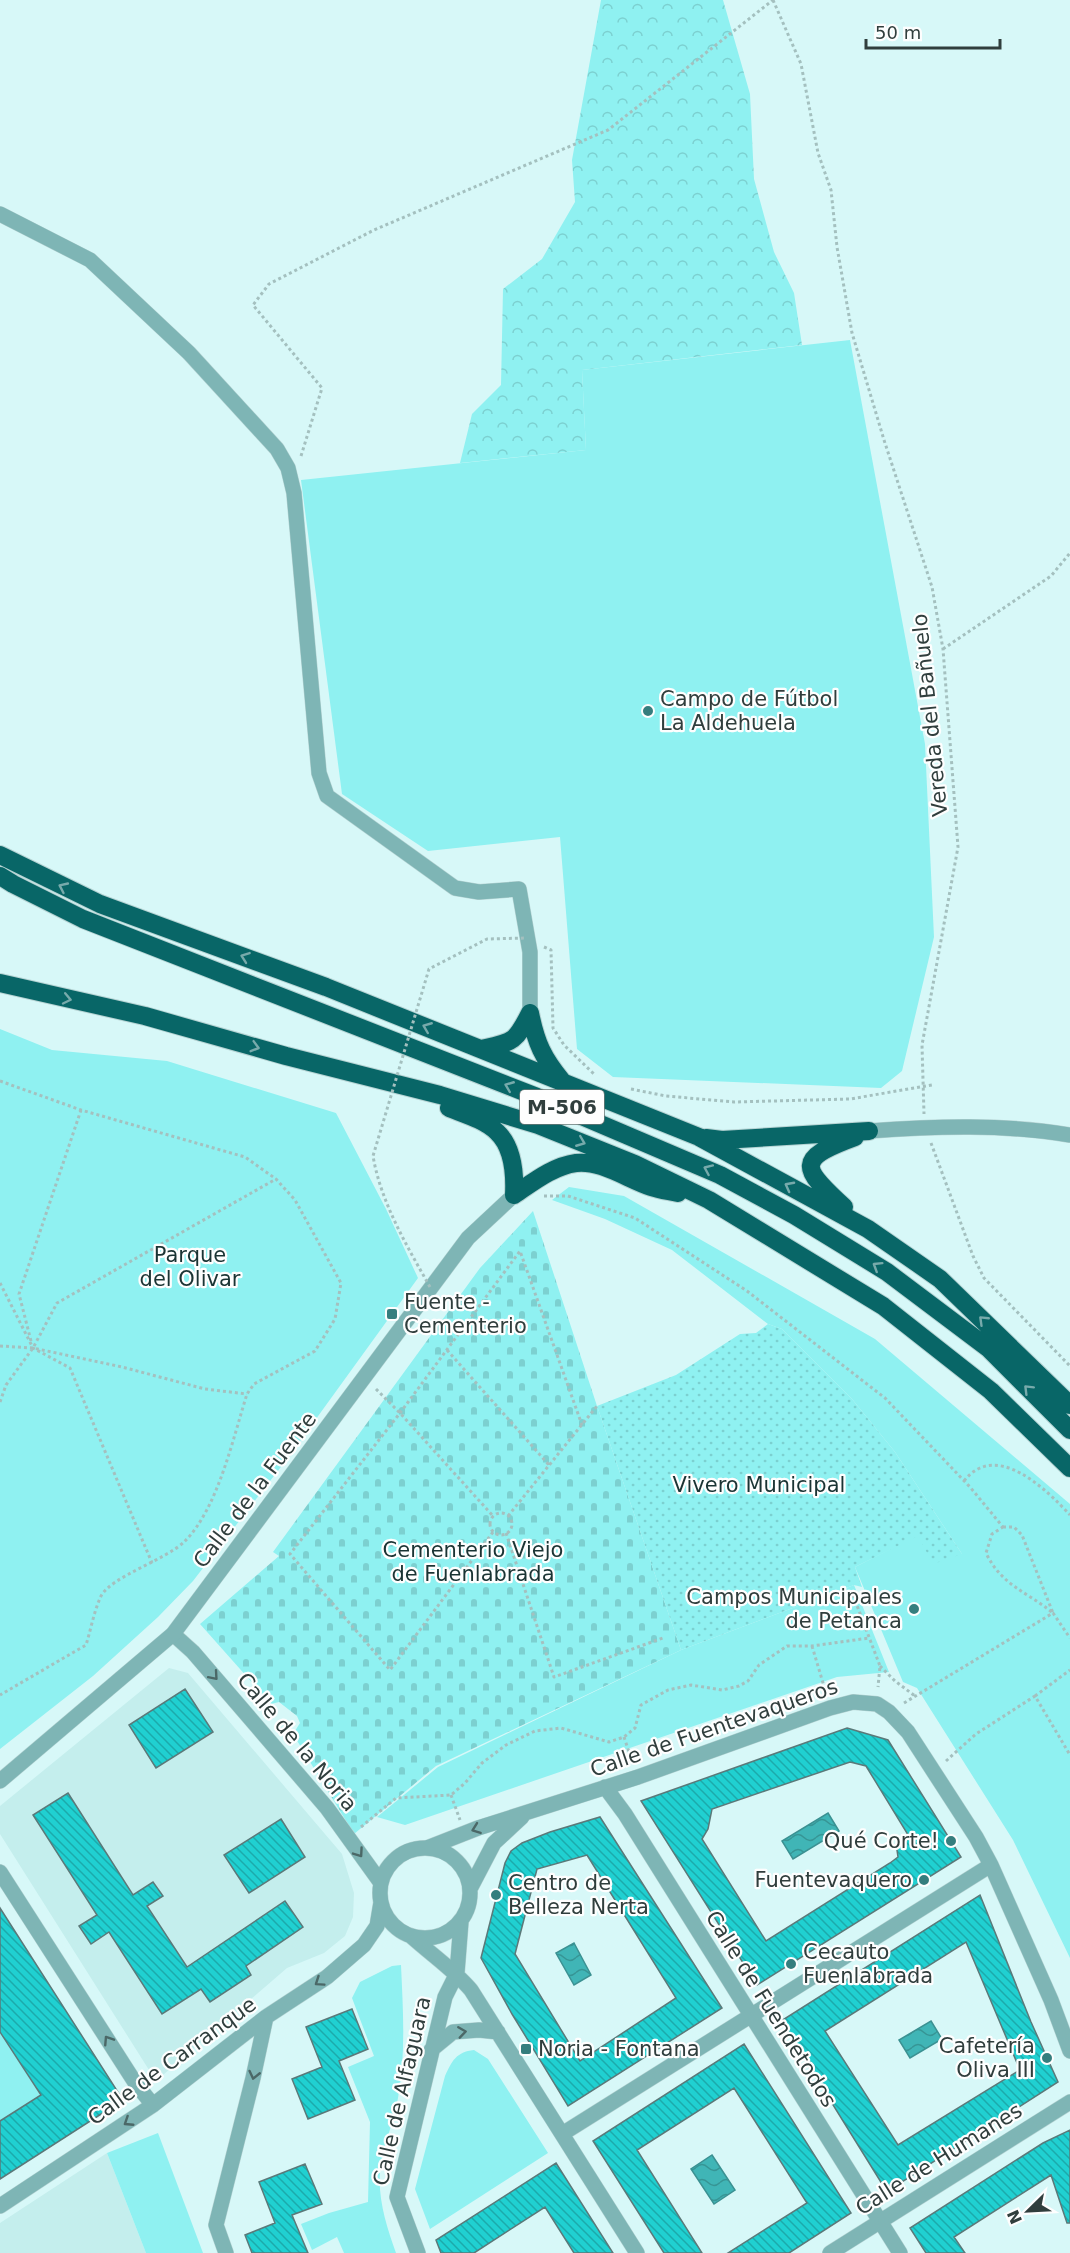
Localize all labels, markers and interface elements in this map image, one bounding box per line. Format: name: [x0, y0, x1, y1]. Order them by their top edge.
scale bar: [866, 12, 1000, 50]
text: 50 m: [875, 22, 921, 43]
street label: Vereda del Bañuelo: [907, 612, 953, 818]
place label: Campo de Fútbol La Aldehuela: [660, 687, 838, 735]
marker: Campo de Fútbol La Aldehuela: [641, 704, 655, 718]
one-way arrow: [58, 882, 69, 894]
one-way arrow: [240, 952, 251, 964]
one-way arrow: [61, 992, 71, 1005]
one-way arrow: [422, 1022, 433, 1034]
one-way arrow: [250, 1040, 260, 1053]
one-way arrow: [504, 1081, 515, 1093]
road number: M-506: [520, 1090, 604, 1124]
one-way arrow: [575, 1135, 585, 1148]
one-way arrow: [703, 1165, 714, 1177]
one-way arrow: [785, 1182, 796, 1193]
park label: Parque del Olivar: [140, 1243, 241, 1291]
one-way arrow: [873, 1262, 883, 1274]
place label: Fuente - Cementerio: [404, 1290, 527, 1338]
marker: Fuente - Cementerio: [385, 1307, 399, 1321]
one-way arrow: [980, 1316, 990, 1327]
one-way arrow: [1025, 1385, 1036, 1396]
street label: Calle de la Fuente: [189, 1407, 321, 1573]
park label: Vivero Municipal: [673, 1473, 845, 1497]
park label: Cementerio Viejo de Fuenlabrada: [383, 1538, 563, 1586]
place label: Campos Municipales de Petanca: [686, 1585, 902, 1633]
marker: Campos Municipales de Petanca: [907, 1602, 921, 1616]
street label: Calle de la Noria: [232, 1668, 362, 1816]
one-way arrow: [207, 1669, 218, 1680]
street label: Calle de Fuentevaqueros: [587, 1674, 841, 1782]
one-way arrow: [471, 1821, 482, 1834]
place label: Qué Corte!: [824, 1829, 939, 1853]
marker: Qué Corte!: [944, 1834, 958, 1848]
one-way arrow: [352, 1846, 363, 1857]
place label: Fuentevaquero: [755, 1868, 912, 1892]
place label: Centro de Belleza Nerta: [508, 1871, 649, 1919]
marker: Fuentevaquero: [917, 1873, 931, 1887]
marker: Centro de Belleza Nerta: [489, 1888, 503, 1902]
street label: Calle de Fuendetodos: [701, 1907, 841, 2111]
place label: Cecauto Fuenlabrada: [803, 1940, 933, 1988]
marker: Cecauto Fuenlabrada: [784, 1957, 798, 1971]
one-way arrow: [314, 1975, 325, 1986]
street label: Calle de Carranque: [83, 1992, 261, 2130]
street label: Calle de Alfaguara: [369, 1994, 435, 2188]
one-way arrow: [457, 2026, 467, 2038]
place label: Cafetería Oliva III: [939, 2034, 1035, 2082]
one-way arrow: [103, 2036, 115, 2046]
place label: Noria - Fontana: [538, 2037, 700, 2061]
marker: Noria - Fontana: [519, 2042, 533, 2056]
marker: Cafetería Oliva III: [1040, 2051, 1054, 2065]
one-way arrow: [248, 2069, 261, 2079]
street label: Calle de Humanes: [852, 2098, 1026, 2220]
one-way arrow: [123, 2115, 134, 2126]
north arrow: [998, 2181, 1058, 2241]
text: N: [1003, 2207, 1026, 2227]

